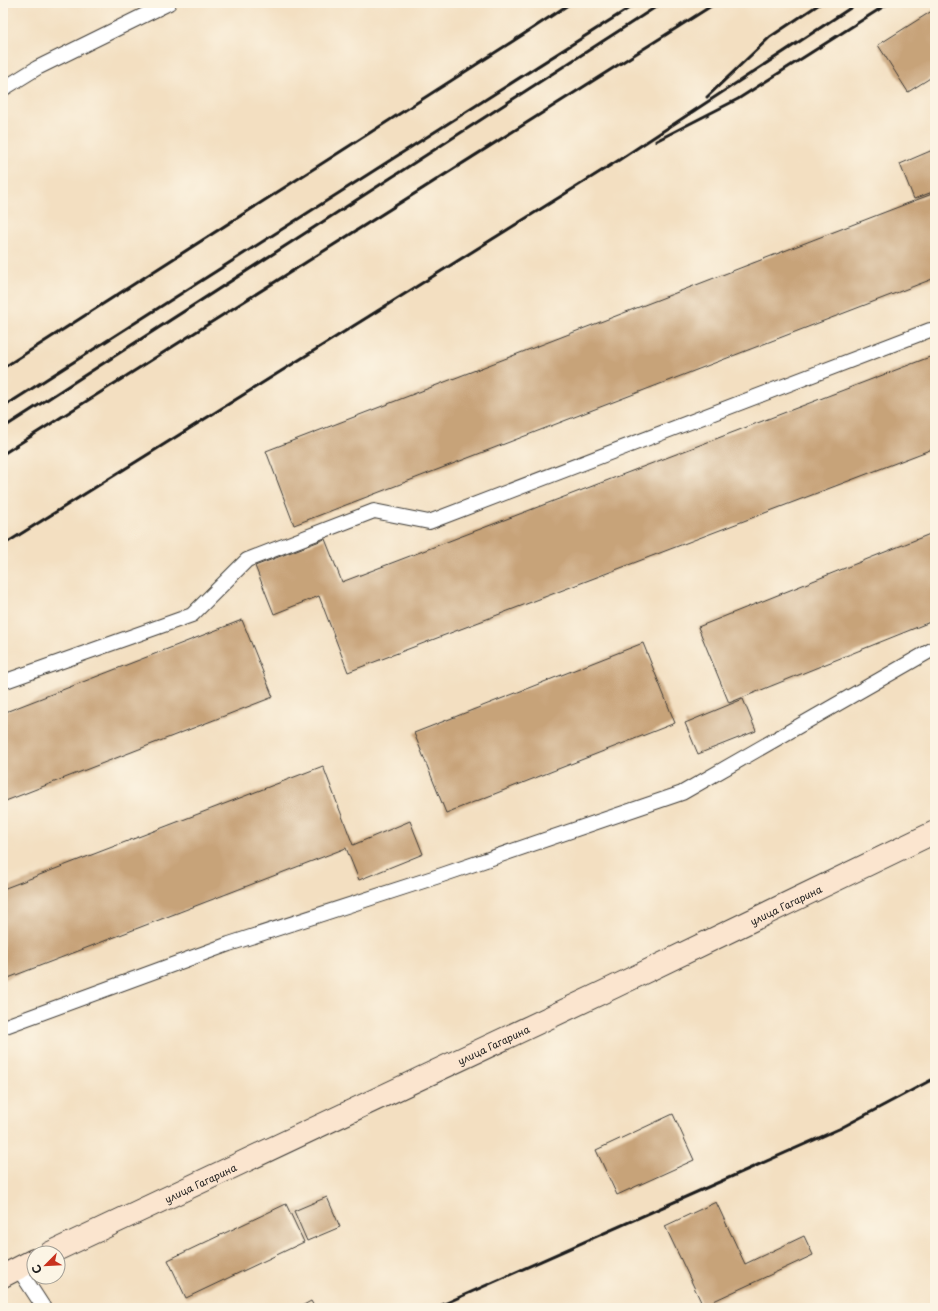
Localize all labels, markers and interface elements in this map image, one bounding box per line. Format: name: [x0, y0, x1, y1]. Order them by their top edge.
street label: улица Гагарина: [747, 880, 825, 928]
street label: улица Гагарина: [455, 1020, 532, 1067]
street label: улица Гагарина: [162, 1158, 239, 1206]
north arrow: [26, 1245, 66, 1285]
text: С: [27, 1262, 46, 1277]

